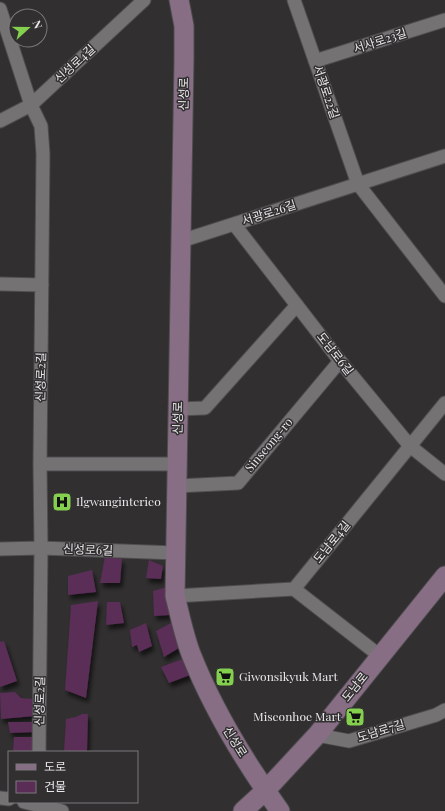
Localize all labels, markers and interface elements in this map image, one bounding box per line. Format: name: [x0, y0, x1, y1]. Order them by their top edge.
north arrow: [8, 8, 48, 48]
text: N: [29, 18, 46, 31]
street label: 서사로23길: [351, 24, 408, 56]
street label: 신성로4길: [51, 40, 98, 86]
street label: 서광로22길: [310, 63, 344, 121]
street label: 신성로: [175, 77, 191, 111]
street label: 서광로26길: [240, 196, 298, 228]
street label: 도남로6길: [314, 329, 358, 378]
street label: 신성로2길: [32, 352, 48, 402]
street label: 신성로: [169, 401, 185, 435]
street label: Sinseong-ro: [241, 414, 296, 475]
hospital icon: Ilgwanginterieo: [51, 491, 73, 513]
place label: Ilgwanginterieo: [76, 493, 161, 509]
street label: 도남로4길: [309, 517, 353, 566]
street label: 신성로6길: [63, 540, 113, 558]
supermarket icon: Giwonsikyuk Mart: [214, 666, 236, 688]
place label: Giwonsikyuk Mart: [239, 668, 338, 684]
street label: 도남로: [338, 668, 371, 704]
street label: 신성로2길: [31, 676, 47, 726]
supermarket icon: Miseonhoe Mart: [344, 706, 366, 728]
place label: Miseonhoe Mart: [253, 708, 342, 724]
street label: 도남로7길: [355, 715, 406, 745]
street label: 신성로: [220, 723, 251, 760]
legend: [8, 751, 138, 803]
text: 도로: [44, 758, 66, 774]
text: 건물: [44, 778, 66, 794]

